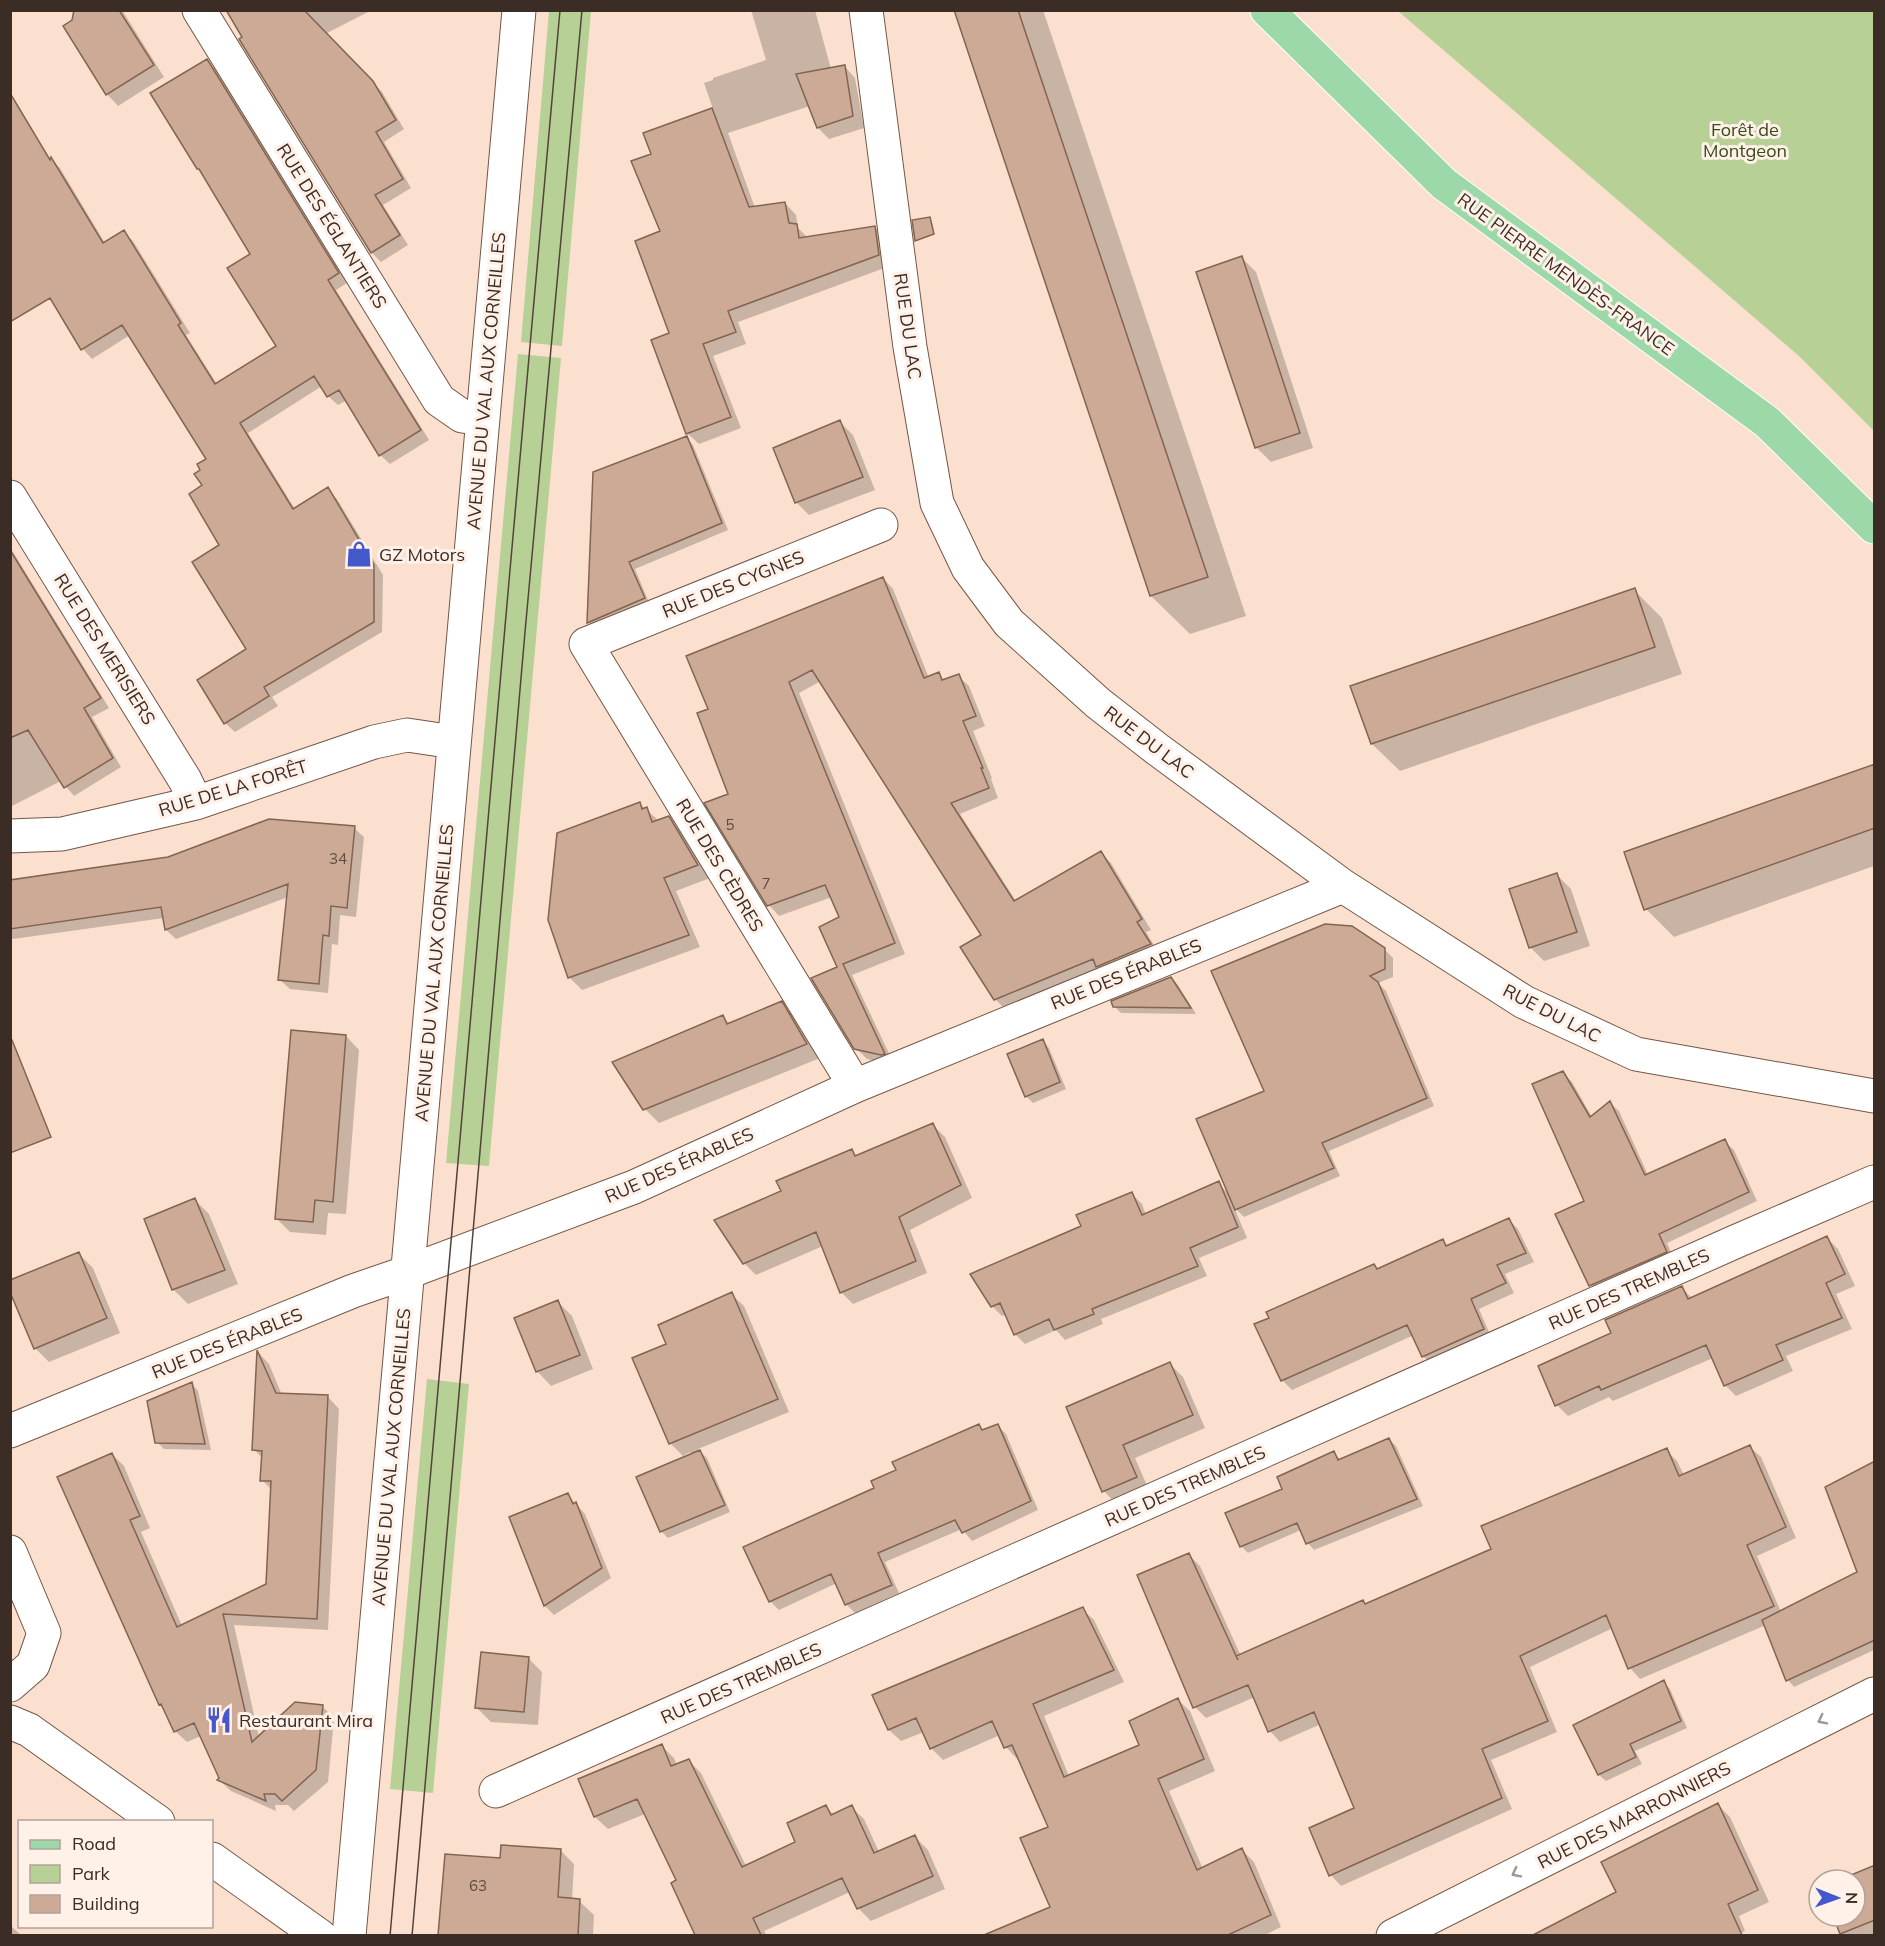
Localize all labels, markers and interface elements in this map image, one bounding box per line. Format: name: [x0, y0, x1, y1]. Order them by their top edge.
park label: Forêt de Montgeon: [1703, 118, 1787, 162]
street label: RUE DES ÉGLANTIERS: [272, 139, 392, 313]
street label: RUE PIERRE MENDÈS-FRANCE: [1453, 188, 1679, 360]
street label: AVENUE DU VAL AUX CORNEILLES: [462, 231, 510, 531]
street label: RUE DU LAC: [889, 271, 927, 381]
shop icon: GZ Motors: [344, 539, 374, 569]
place label: GZ Motors: [379, 543, 465, 566]
street label: RUE DES CYGNES: [659, 545, 807, 623]
street label: RUE DES MERISIERS: [49, 569, 161, 729]
street label: RUE DU LAC: [1099, 701, 1199, 783]
street label: RUE DE LA FORÊT: [156, 754, 310, 822]
street label: RUE DES CÈDRES: [671, 794, 769, 936]
house number: 5: [725, 815, 735, 834]
street label: AVENUE DU VAL AUX CORNEILLES: [410, 823, 458, 1123]
house number: 34: [329, 849, 347, 868]
house number: 7: [761, 874, 771, 893]
street label: RUE DES ÉRABLES: [1047, 933, 1205, 1015]
street label: RUE DU LAC: [1499, 978, 1605, 1048]
street label: RUE DES ÉRABLES: [601, 1122, 757, 1208]
street label: RUE DES TREMBLES: [1545, 1243, 1713, 1335]
street label: RUE DES ÉRABLES: [148, 1302, 306, 1384]
street label: AVENUE DU VAL AUX CORNEILLES: [367, 1307, 415, 1607]
street label: RUE DES TREMBLES: [1101, 1440, 1269, 1532]
street label: RUE DES TREMBLES: [657, 1637, 825, 1729]
restaurant icon: Restaurant Mira: [204, 1705, 234, 1735]
place label: Restaurant Mira: [239, 1709, 373, 1732]
one-way arrow: [1818, 1713, 1829, 1724]
street label: RUE DES MARRONNIERS: [1534, 1756, 1734, 1874]
legend: [18, 1820, 213, 1928]
text: Road: [72, 1832, 116, 1855]
text: Park: [72, 1862, 111, 1885]
one-way arrow: [1512, 1866, 1523, 1878]
north arrow: [1807, 1868, 1867, 1928]
house number: 63: [469, 1876, 487, 1895]
text: Building: [72, 1892, 140, 1915]
text: N: [1842, 1892, 1862, 1904]

